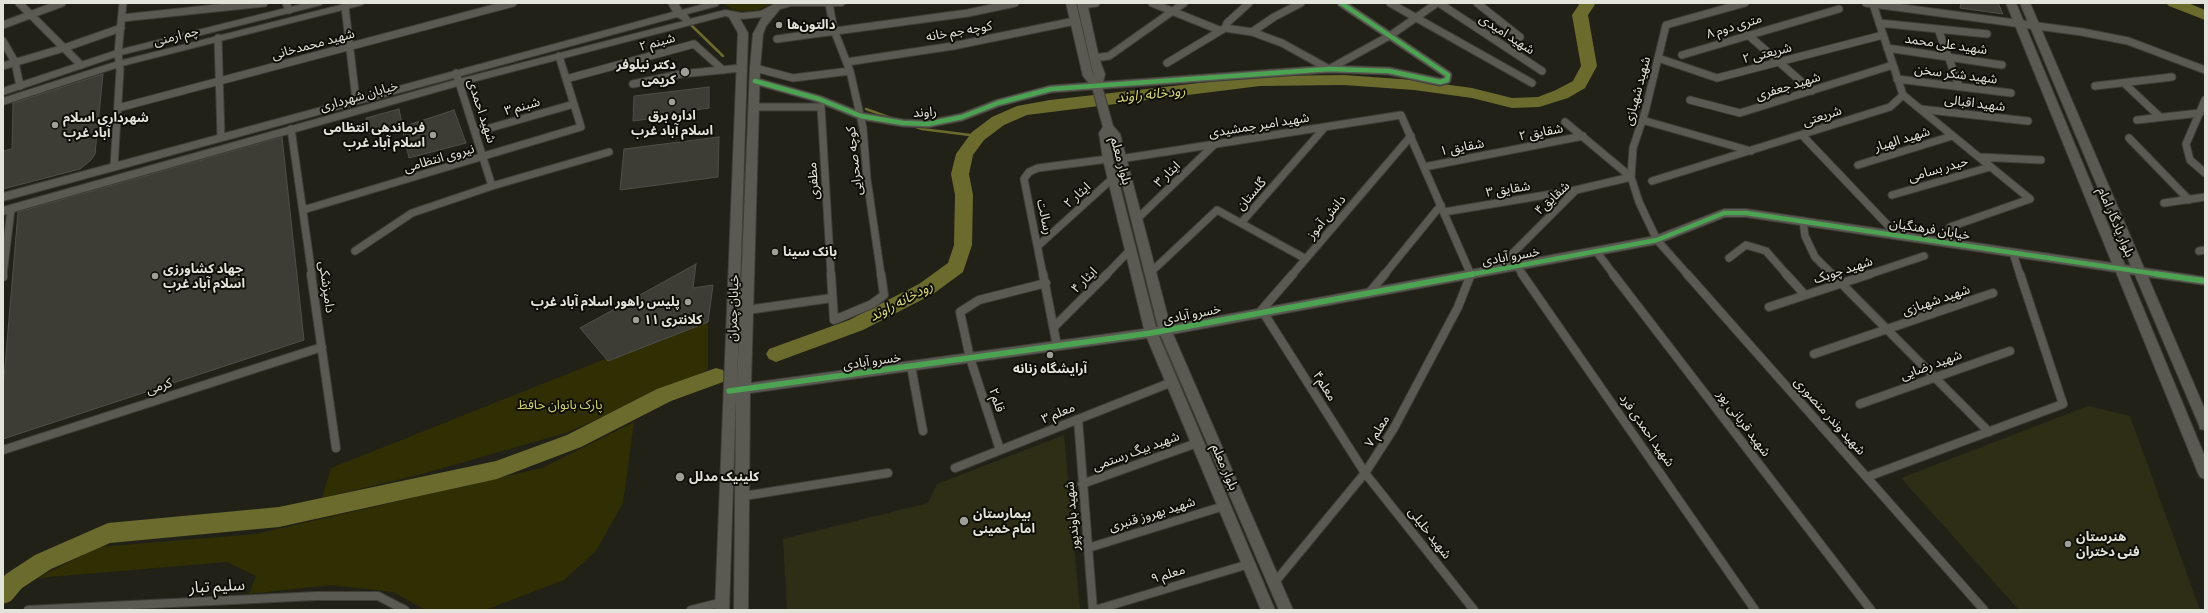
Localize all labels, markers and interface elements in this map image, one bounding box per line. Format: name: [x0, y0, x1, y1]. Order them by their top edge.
street label: شهید امیدی: [1476, 10, 1538, 58]
street label: ۸ متری دوم: [1704, 10, 1764, 42]
place label: دالتون‌ها: [787, 17, 835, 33]
street label: کوچه جم خانه: [925, 18, 993, 44]
marker: دالتون‌ها: [774, 20, 784, 30]
street label: چم ارمنی: [152, 23, 200, 49]
street label: شهید محمدخانی: [270, 25, 356, 63]
street label: شبنم ۲: [637, 30, 677, 54]
street label: شهید علی محمد: [1904, 30, 1988, 58]
street label: شریعتی ۲: [1741, 39, 1793, 67]
street label: شهید شهبازی: [1620, 55, 1654, 127]
place label: دکتر نیلوفر کریمی: [616, 57, 676, 88]
street label: شهید شکر سخن: [1914, 61, 1998, 87]
marker: دکتر نیلوفر کریمی: [679, 66, 691, 78]
street label: شهید جعفری: [1754, 69, 1822, 103]
street label: خیابان شهرداری: [318, 77, 400, 115]
street label: شهید احمدی: [464, 77, 500, 145]
water label: رودخانه راوند: [1116, 82, 1186, 106]
street label: شهید اقبالی: [1944, 92, 2006, 114]
street label: شبنم ۳: [502, 93, 542, 119]
marker: اداره برق اسلام آباد غرب: [667, 97, 677, 107]
street label: شریعتی: [1801, 102, 1843, 130]
street label: راوند: [913, 104, 937, 120]
place label: اداره برق اسلام آباد غرب: [631, 108, 713, 139]
street label: شهید امیر جمشیدی: [1208, 109, 1310, 141]
place label: شهرداری اسلام آباد غرب: [63, 110, 149, 141]
marker: شهرداری اسلام آباد غرب: [50, 120, 60, 130]
place label: فرماندهی انتظامی اسلام آباد غرب: [324, 120, 425, 151]
street label: شقایق ۲: [1518, 120, 1564, 144]
street label: شهید الهیار: [1872, 123, 1932, 155]
street label: کوچه صحرایی: [843, 126, 865, 196]
marker: فرماندهی انتظامی اسلام آباد غرب: [428, 130, 438, 140]
street label: بلوار معلم: [1107, 135, 1135, 187]
street label: شقایق ۱: [1439, 135, 1485, 159]
street label: نیروی انتظامی: [402, 140, 476, 176]
street label: حیدر بسامی: [1906, 153, 1970, 185]
street label: ایثار ۳: [1151, 158, 1183, 190]
street label: مظفری: [804, 162, 822, 200]
street label: گلستان: [1233, 175, 1269, 213]
street label: شقایق ۳: [1485, 178, 1531, 200]
street label: شقایق۴: [1531, 178, 1573, 218]
street label: ایثار ۲: [1060, 179, 1094, 211]
street label: بلوار یادگار امام: [2094, 185, 2138, 259]
street label: دانش آموز: [1303, 192, 1349, 242]
street label: رسالت: [1034, 198, 1056, 236]
street label: خیابان فرهنگیان: [1888, 215, 1972, 243]
street label: خسرو آبادی: [1481, 243, 1541, 269]
place label: بانک سینا: [783, 244, 837, 260]
marker: بانک سینا: [770, 247, 780, 257]
street label: شهید چوبک: [1812, 253, 1874, 287]
street label: دامپزشکی: [316, 260, 338, 314]
place label: جهاد کشاورزی اسلام آباد غرب: [163, 261, 245, 292]
street label: ایثار ۴: [1068, 264, 1100, 296]
marker: جهاد کشاورزی اسلام آباد غرب: [150, 271, 160, 281]
street label: خیابان چمران: [724, 274, 742, 342]
water label: رودخانه راوند: [866, 277, 936, 325]
street label: شهید شهبازی: [1900, 281, 1972, 319]
place label: پلیس راهور اسلام آباد غرب: [531, 294, 680, 310]
marker: پلیس راهور اسلام آباد غرب: [683, 297, 693, 307]
street label: خسرو آبادی: [1162, 301, 1222, 327]
place label: کلانتری ۱۱: [644, 312, 702, 328]
marker: کلانتری ۱۱: [631, 315, 641, 325]
street label: شهید رضایی: [1898, 347, 1964, 383]
street label: خسرو آبادی: [842, 349, 902, 373]
marker: آرایشگاه زنانه: [1045, 350, 1055, 360]
place label: آرایشگاه زنانه: [1013, 361, 1087, 377]
street label: معلم۴: [1310, 368, 1340, 404]
street label: شهید وندر منصوری: [1791, 374, 1869, 458]
street label: کرمی: [144, 375, 174, 397]
street label: قلم۲: [986, 386, 1008, 414]
street label: شهید قربانی پور: [1714, 387, 1774, 459]
street label: شهید احمدی فرد: [1616, 390, 1678, 470]
park label: پارک بانوان حافظ: [517, 397, 603, 413]
street label: معلم ۳: [1039, 399, 1077, 427]
street label: معلم ۷: [1361, 412, 1393, 450]
street label: شهید بیگ رستمی: [1090, 428, 1182, 474]
street label: بلوار معلم: [1208, 441, 1242, 493]
place label: کلینیک مدلل: [689, 469, 759, 485]
marker: کلینیک مدلل: [674, 471, 686, 483]
street label: شهید باوندپور: [1061, 481, 1083, 551]
street label: شهید بهروز قنبری: [1107, 493, 1197, 535]
street label: شهید خلیلی: [1405, 504, 1455, 562]
place label: بیمارستان امام خمینی: [973, 506, 1035, 537]
marker: بیمارستان امام خمینی: [958, 515, 970, 527]
place label: هنرستان فنی دختران: [2076, 529, 2139, 560]
marker: هنرستان فنی دختران: [2063, 539, 2073, 549]
street label: معلم ۹: [1149, 561, 1187, 587]
street label: سلیم تبار: [188, 575, 246, 597]

